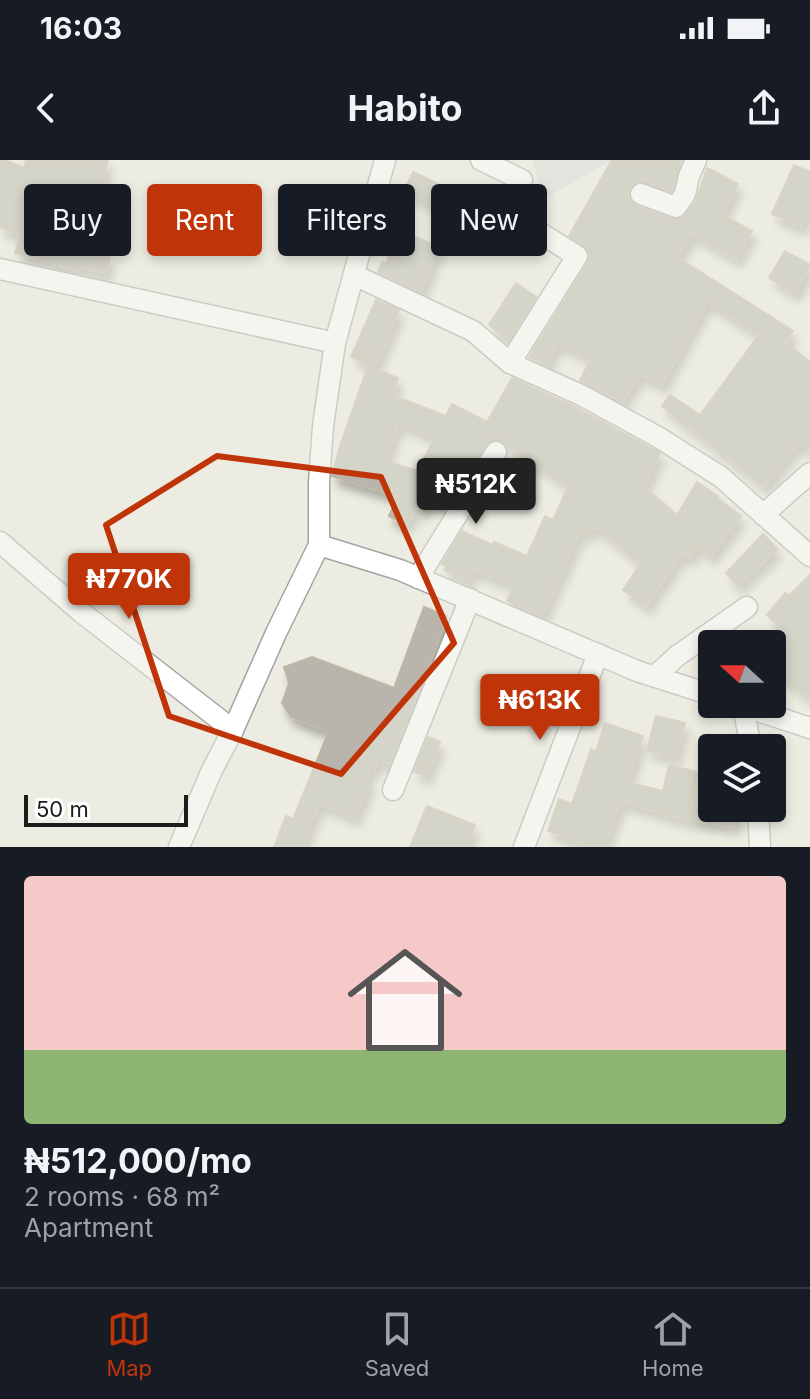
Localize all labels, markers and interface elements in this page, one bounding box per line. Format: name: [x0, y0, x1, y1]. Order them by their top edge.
text: 16:03: [40, 10, 122, 46]
icon: back: [24, 86, 68, 130]
text: Habito: [347, 86, 463, 130]
icon: share: [742, 86, 786, 130]
chip: Buy: [24, 184, 131, 256]
chip: Rent: [147, 184, 262, 256]
chip: Filters: [278, 184, 415, 256]
chip: New: [431, 184, 547, 256]
pin: ₦512K: [420, 458, 532, 526]
text: ₦512K: [435, 468, 517, 499]
pin: ₦770K: [73, 553, 185, 621]
text: ₦770K: [86, 563, 172, 594]
north arrow: [698, 630, 786, 718]
map controls: [698, 630, 786, 822]
pin: ₦613K: [484, 674, 596, 742]
text: ₦613K: [498, 684, 582, 715]
button: layers: [698, 734, 786, 822]
scale bar: [24, 791, 188, 827]
text: 50 m: [36, 796, 89, 822]
icon: home: [333, 928, 477, 1072]
text: ₦512,000/mo: [24, 1140, 252, 1181]
text: 2 rooms · 68 m²: [24, 1181, 220, 1212]
text: Apartment: [24, 1212, 153, 1243]
tab: Map: [106, 1307, 152, 1381]
tab: Saved: [365, 1307, 429, 1381]
tab: Home: [642, 1307, 704, 1381]

